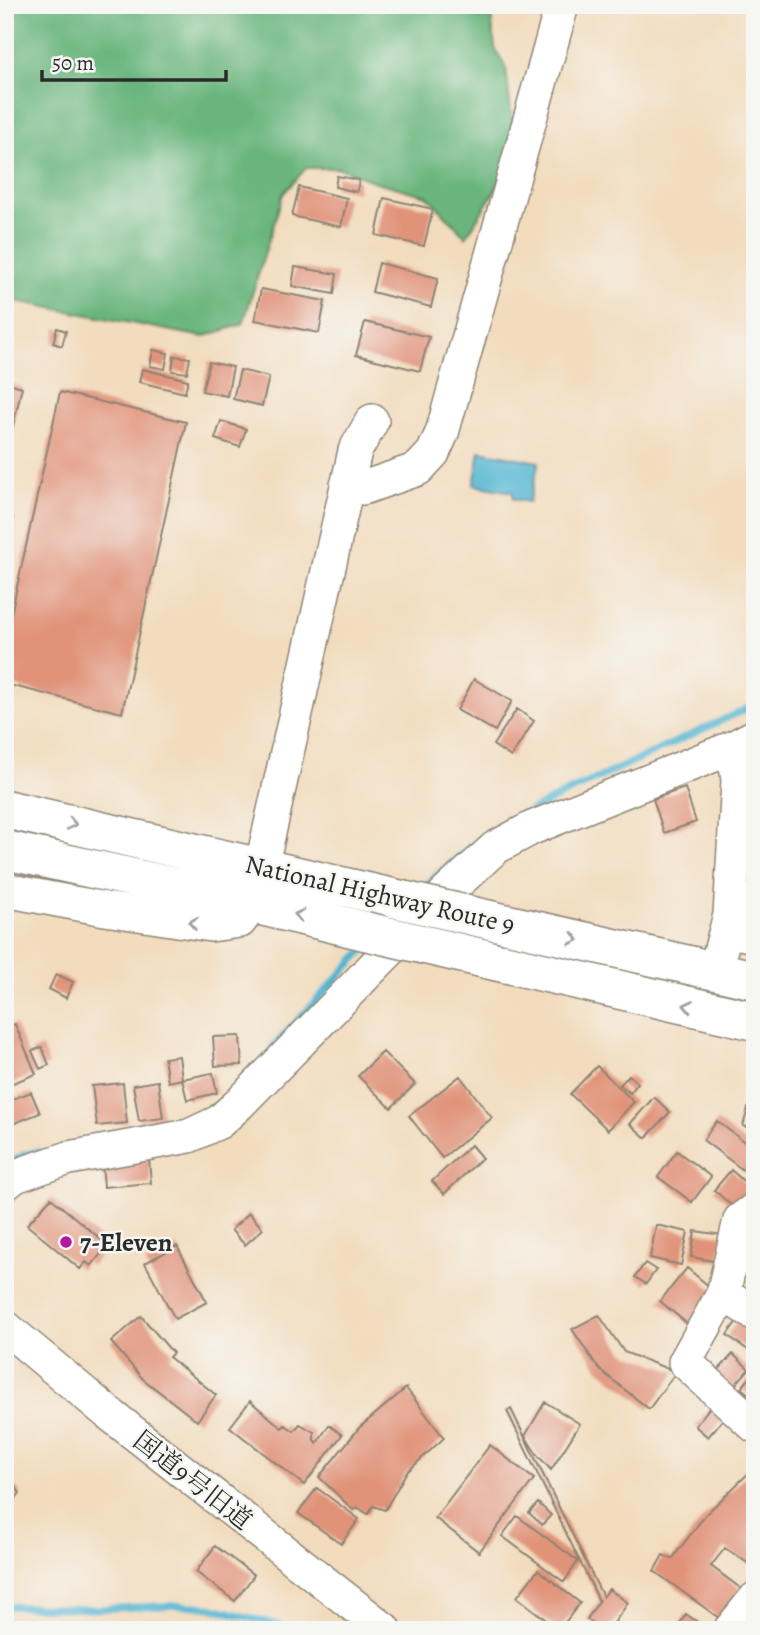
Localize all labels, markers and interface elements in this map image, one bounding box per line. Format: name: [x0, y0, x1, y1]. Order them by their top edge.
scale bar: [42, 38, 226, 82]
text: 50 m: [52, 49, 94, 77]
one-way arrow: [66, 816, 78, 830]
street label: National Highway Route 9: [242, 846, 518, 943]
one-way arrow: [293, 909, 305, 924]
one-way arrow: [188, 916, 199, 931]
one-way arrow: [568, 930, 580, 945]
one-way arrow: [682, 1000, 694, 1014]
place label: 7-Eleven: [80, 1225, 173, 1260]
marker: 7-Eleven: [58, 1234, 74, 1250]
street label: 国道9号旧道: [126, 1423, 259, 1538]

